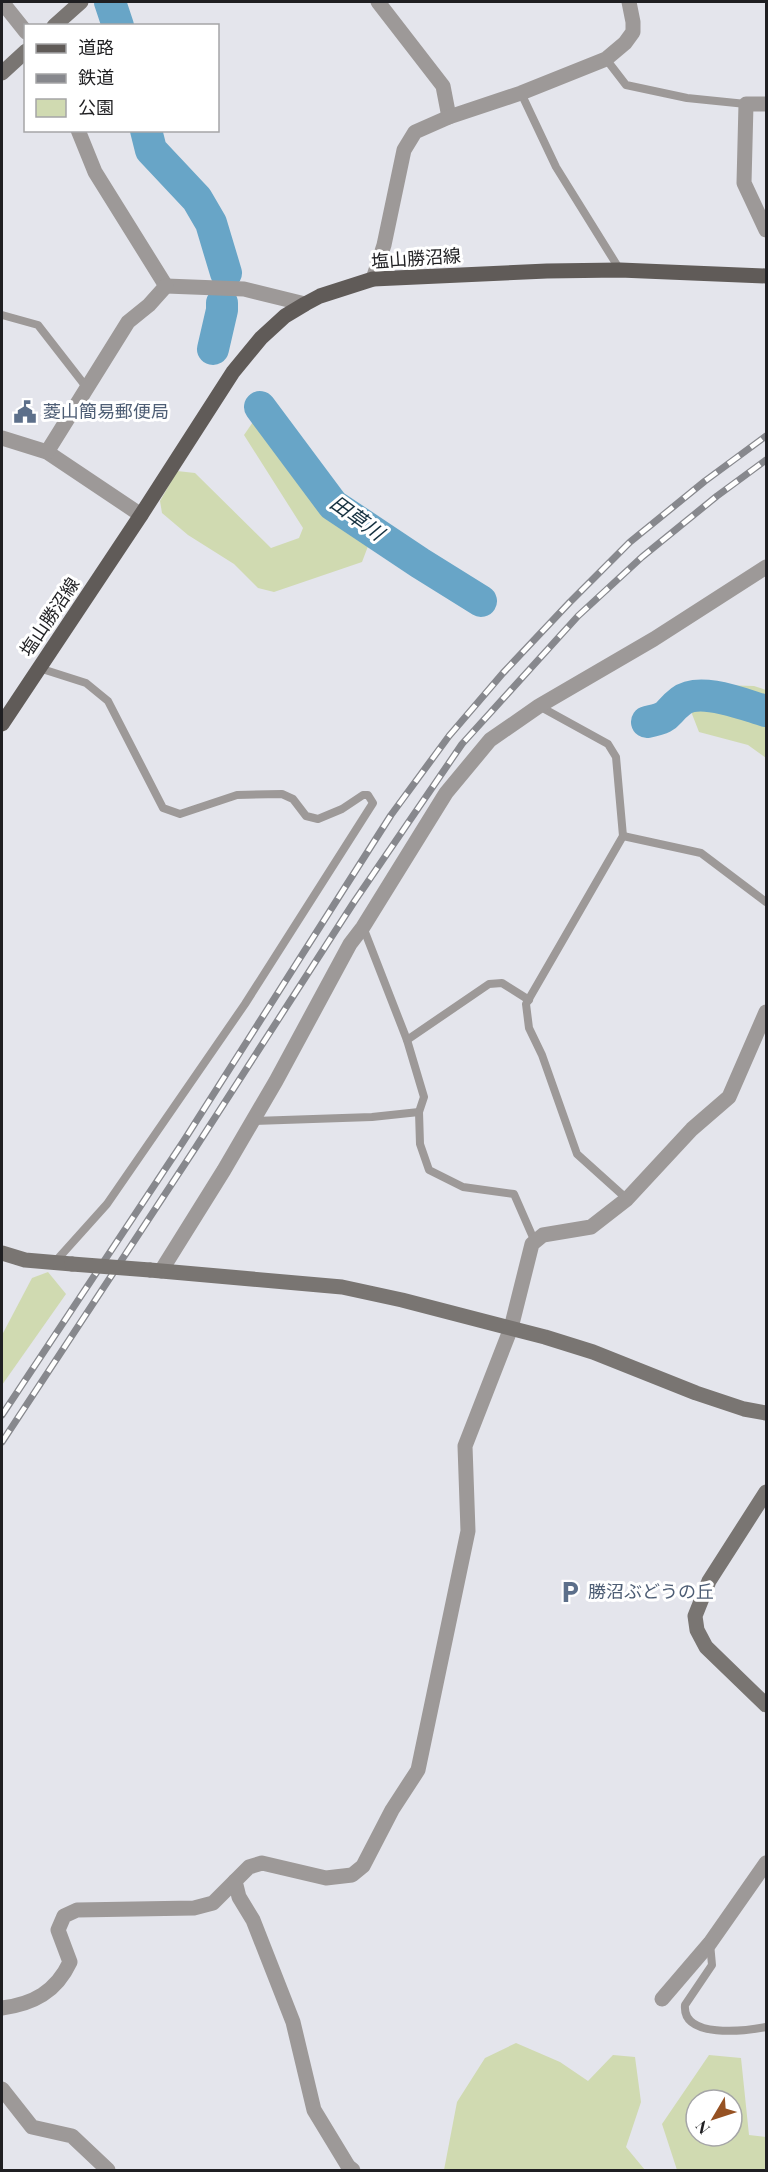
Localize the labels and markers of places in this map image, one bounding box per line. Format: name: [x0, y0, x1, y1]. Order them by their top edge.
public building icon: 菱山簡易郵便局: [12, 399, 38, 425]
place label: 菱山簡易郵便局: [43, 399, 169, 423]
parking icon: 勝沼ぶどうの丘: [557, 1579, 583, 1605]
place label: 勝沼ぶどうの丘: [588, 1579, 714, 1603]

